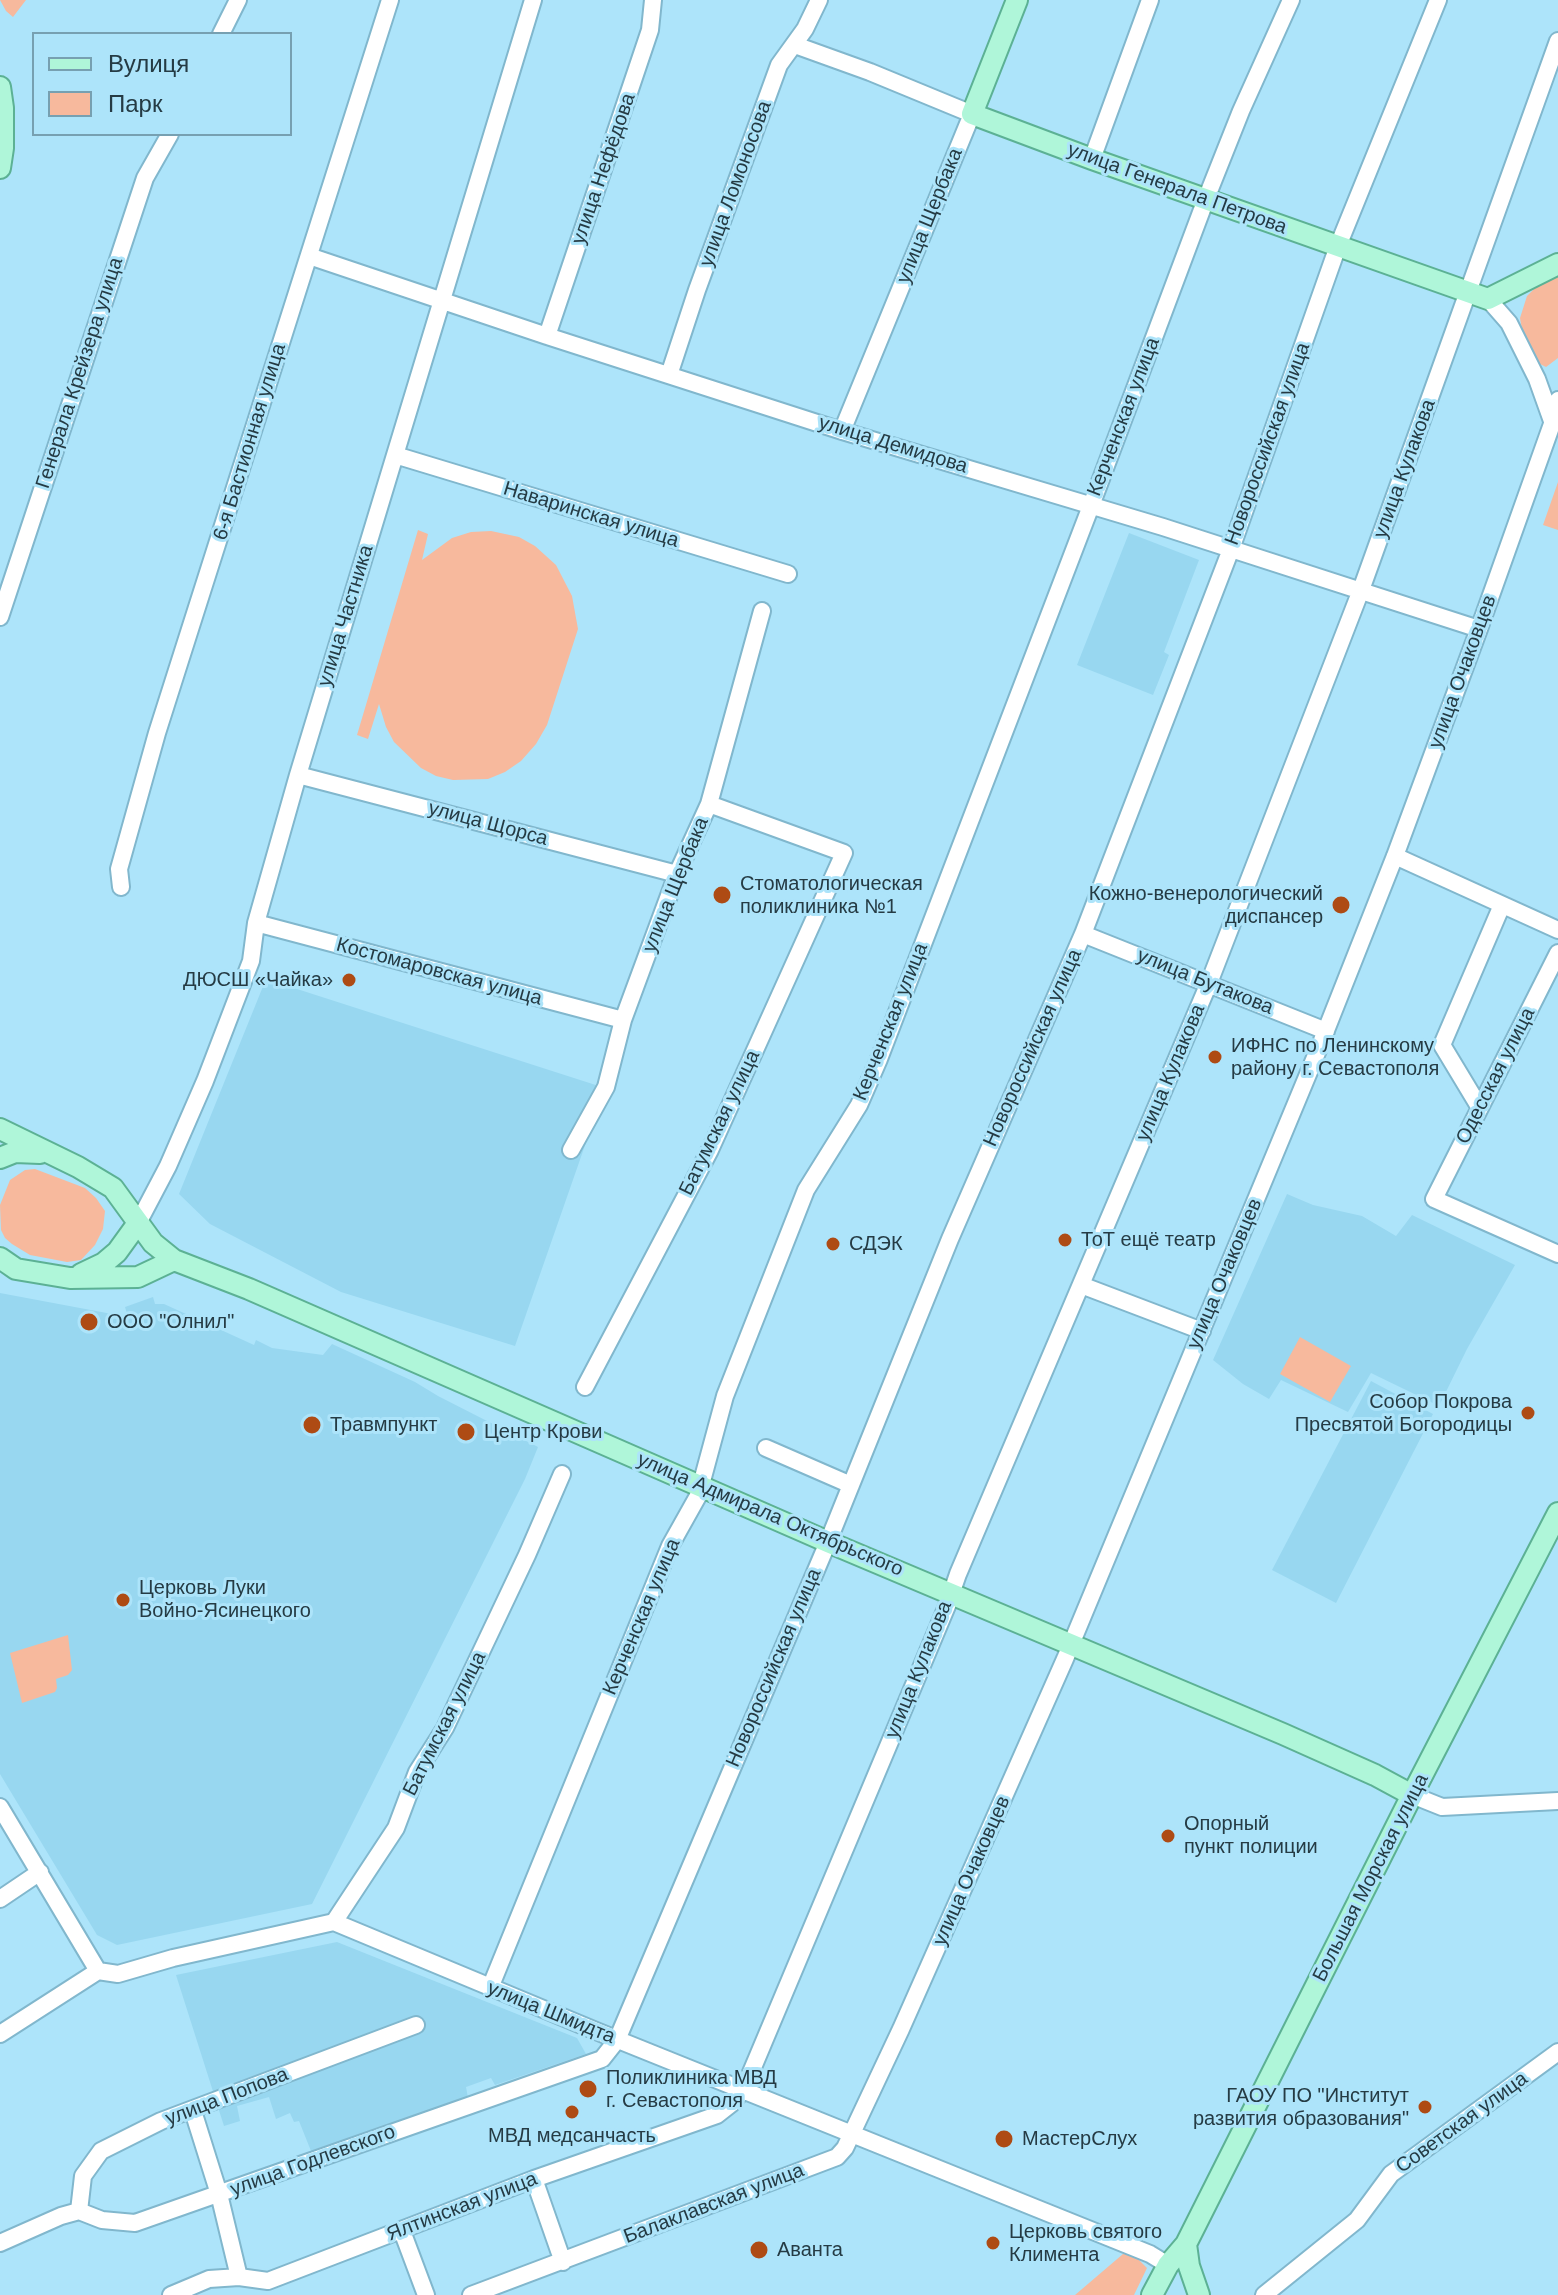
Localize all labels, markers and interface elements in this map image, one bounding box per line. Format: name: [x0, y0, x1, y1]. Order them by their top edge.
legend: [32, 32, 292, 136]
text: Вулиця: [108, 50, 189, 77]
text: Парк: [108, 90, 162, 117]
street label: улица Нефёдова: [567, 90, 641, 248]
street label: улица Ломоносова: [695, 98, 777, 270]
street label: улица Генерала Петрова: [1064, 138, 1290, 240]
street label: улица Щербака: [892, 145, 968, 287]
street label: Генерала Крейзера улица: [31, 255, 129, 491]
street label: Керченская улица: [1083, 334, 1165, 500]
street label: Новороссийская улица: [1220, 340, 1316, 548]
street label: 6-я Бастионная улица: [209, 341, 291, 543]
street label: улица Кулакова: [1369, 396, 1441, 542]
street label: улица Демидова: [816, 411, 970, 479]
street label: Наваринская улица: [500, 477, 682, 553]
street label: улица Частника: [313, 542, 379, 690]
street label: улица Очаковцев: [1424, 592, 1502, 752]
street label: улица Щорса: [426, 797, 550, 851]
street label: улица Щербака: [638, 814, 714, 956]
place label: Стоматологическая поликлиника №1: [740, 872, 923, 919]
place label: Кожно-венерологический диспансер: [1089, 882, 1323, 929]
marker: Стоматологическая поликлиника №1: [711, 884, 733, 906]
marker: Кожно-венерологический диспансер: [1330, 894, 1352, 916]
street label: Костомаровская улица: [333, 933, 545, 1011]
street label: Керченская улица: [848, 940, 934, 1104]
street label: улица Бутакова: [1133, 944, 1277, 1020]
street label: Новороссийская улица: [979, 946, 1087, 1150]
place label: ДЮСШ «Чайка»: [183, 968, 333, 992]
marker: ДЮСШ «Чайка»: [340, 971, 358, 989]
street label: улица Кулакова: [1131, 1001, 1211, 1145]
street label: Одесская улица: [1451, 1004, 1541, 1148]
place label: ИФНС по Ленинскому району г. Севастополя: [1231, 1034, 1439, 1081]
street label: Батумская улица: [674, 1047, 766, 1199]
marker: ИФНС по Ленинскому району г. Севастополя: [1206, 1048, 1224, 1066]
street label: улица Очаковцев: [1182, 1195, 1268, 1353]
place label: ТоТ ещё театр: [1081, 1228, 1216, 1252]
marker: ТоТ ещё театр: [1056, 1231, 1074, 1249]
place label: СДЭК: [849, 1232, 903, 1256]
marker: СДЭК: [824, 1235, 842, 1253]
place label: ООО "Олнил": [107, 1310, 234, 1334]
marker: ООО "Олнил": [78, 1311, 100, 1333]
place label: Собор Покрова Пресвятой Богородицы: [1295, 1390, 1512, 1437]
marker: Собор Покрова Пресвятой Богородицы: [1519, 1404, 1537, 1422]
place label: Травмпункт: [330, 1413, 438, 1437]
marker: Травмпункт: [301, 1414, 323, 1436]
place label: Центр Крови: [484, 1420, 602, 1444]
marker: Центр Крови: [455, 1421, 477, 1443]
street label: улица Адмирала Октябрьского: [633, 1448, 907, 1582]
street label: Керченская улица: [598, 1535, 686, 1699]
street label: Новороссийская улица: [721, 1565, 827, 1771]
place label: Церковь Луки Войно-Ясинецкого: [139, 1576, 311, 1623]
marker: Церковь Луки Войно-Ясинецкого: [114, 1591, 132, 1609]
street label: улица Кулакова: [880, 1598, 958, 1742]
street label: Батумская улица: [398, 1648, 492, 1800]
street label: Большая Морская улица: [1308, 1770, 1434, 1986]
street label: улица Очаковцев: [928, 1792, 1016, 1950]
place label: Опорный пункт полиции: [1184, 1812, 1318, 1859]
marker: Опорный пункт полиции: [1159, 1827, 1177, 1845]
street label: улица Шмидта: [484, 1976, 618, 2050]
street label: улица Попова: [162, 2063, 292, 2131]
place label: Поликлиника МВД г. Севастополя: [606, 2066, 777, 2113]
street label: Советская улица: [1391, 2067, 1533, 2179]
marker: Поликлиника МВД г. Севастополя: [577, 2078, 599, 2100]
place label: ГАОУ ПО "Институт развития образования": [1193, 2084, 1409, 2131]
marker: ГАОУ ПО "Институт развития образования": [1416, 2098, 1434, 2116]
marker: МВД медсанчасть: [563, 2103, 581, 2121]
street label: улица Годлевского: [227, 2120, 399, 2202]
place label: МВД медсанчасть: [488, 2124, 656, 2148]
place label: МастерСлух: [1022, 2127, 1137, 2151]
marker: МастерСлух: [993, 2128, 1015, 2150]
street label: Балаклавская улица: [621, 2159, 807, 2249]
street label: Ялтинская улица: [383, 2167, 541, 2247]
place label: Церковь святого Климента: [1009, 2220, 1162, 2267]
marker: Церковь святого Климента: [984, 2234, 1002, 2252]
place label: Аванта: [777, 2238, 843, 2262]
marker: Аванта: [748, 2239, 770, 2261]

